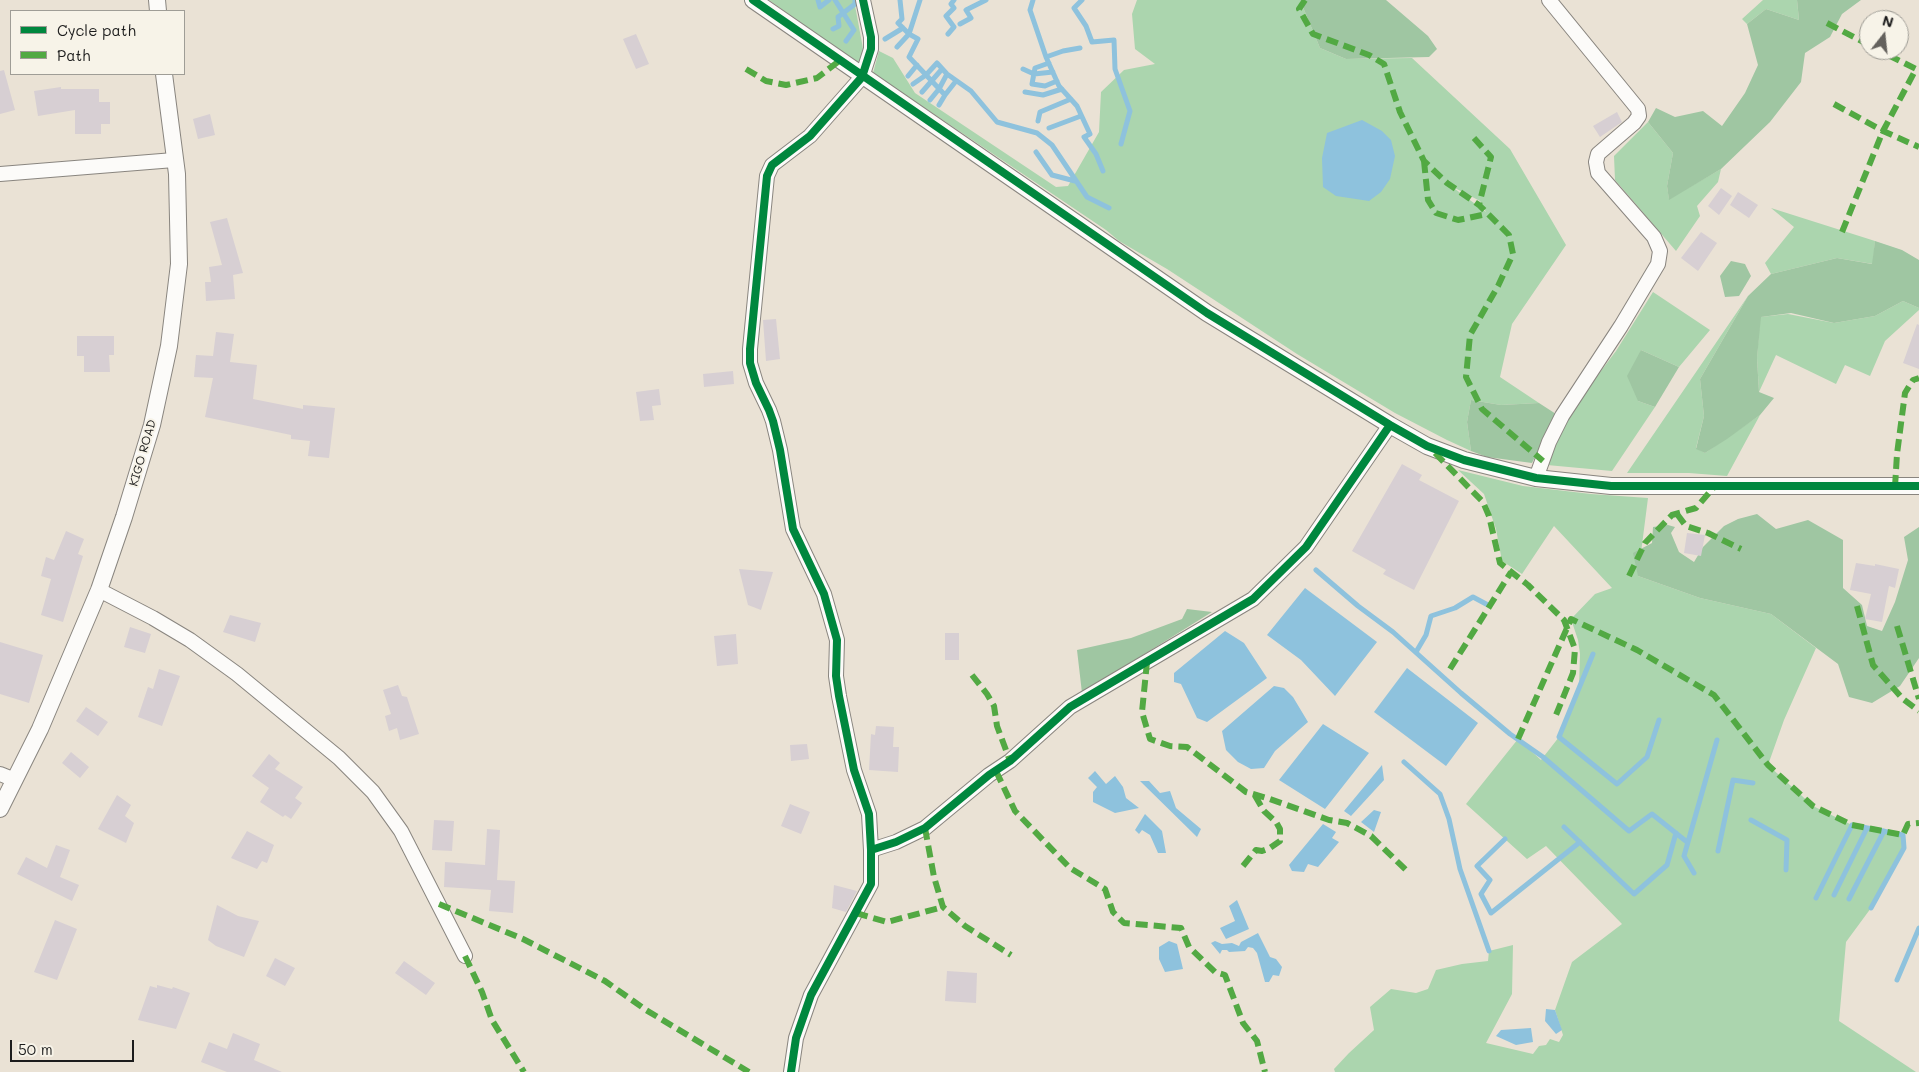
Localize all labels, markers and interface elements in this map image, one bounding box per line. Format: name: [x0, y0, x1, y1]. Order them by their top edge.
legend: [10, 10, 185, 75]
north arrow: [1859, 10, 1909, 60]
text: N: [1880, 10, 1896, 32]
text: Cycle path: [57, 20, 136, 40]
text: Path: [57, 45, 91, 65]
street label: KIGO ROAD: [127, 418, 159, 488]
scale bar: [12, 1030, 136, 1062]
text: 50 m: [18, 1039, 53, 1059]

